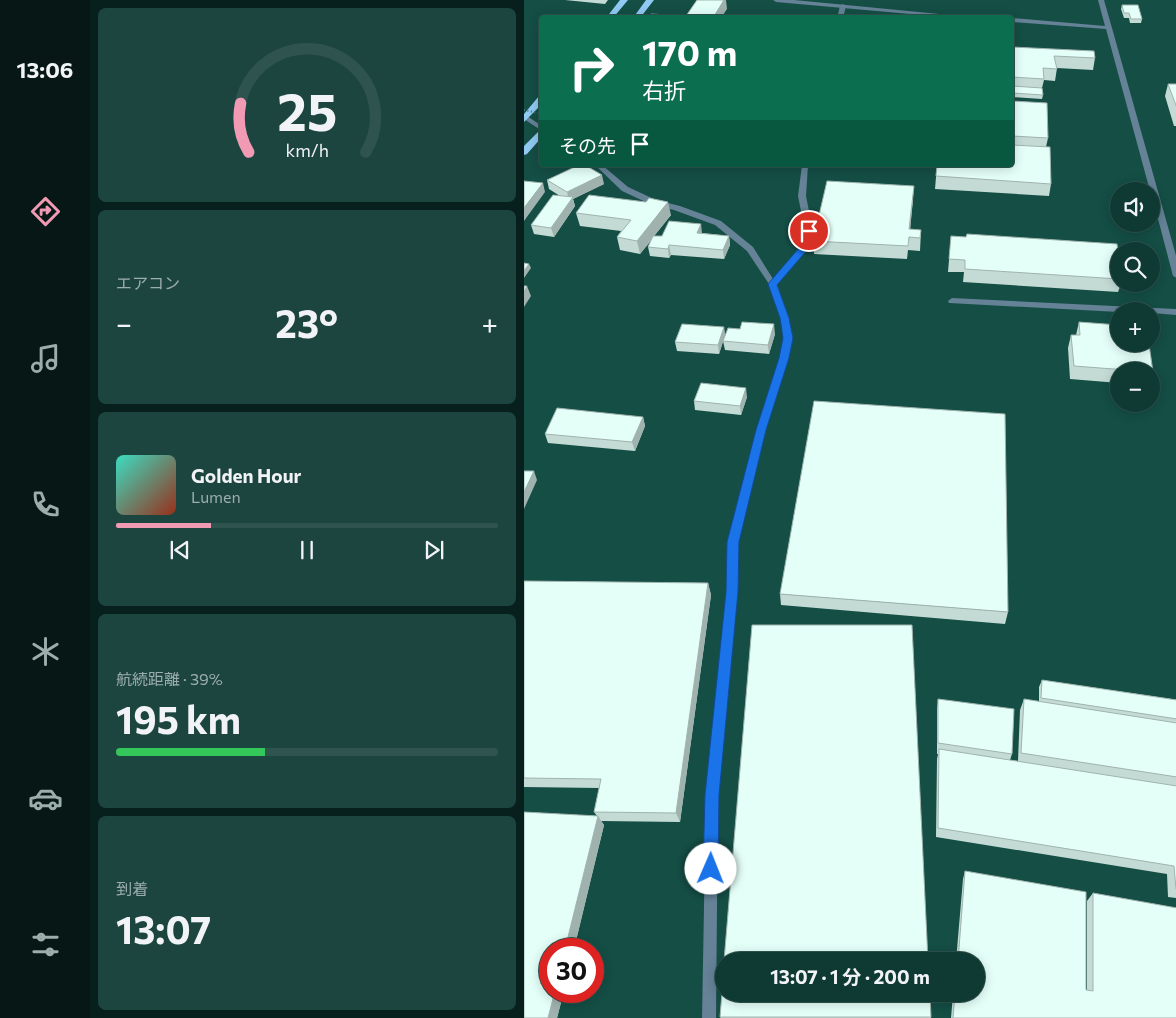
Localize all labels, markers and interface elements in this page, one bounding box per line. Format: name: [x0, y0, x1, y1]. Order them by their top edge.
text: 170 m: [642, 30, 737, 73]
icon: right: [559, 35, 624, 100]
text: 13:06: [17, 56, 73, 83]
text: 右折: [642, 77, 686, 104]
text: 25: [277, 78, 337, 142]
icon: arrive: [626, 130, 654, 158]
text: その先: [559, 134, 616, 157]
text: km/h: [285, 139, 329, 161]
map controls: [1110, 182, 1160, 412]
button: sound: [1110, 182, 1160, 232]
icon: directions: [28, 194, 63, 229]
pin: [788, 210, 830, 252]
icon: arrive: [795, 217, 823, 245]
button: search: [1110, 242, 1160, 292]
text: エアコン: [116, 273, 180, 292]
text: 23°: [275, 299, 338, 346]
button: +: [1110, 302, 1160, 352]
text: −: [116, 306, 132, 340]
text: +: [482, 306, 498, 340]
icon: music: [28, 341, 63, 376]
button: −: [1110, 362, 1160, 412]
text: Golden Hour: [191, 464, 301, 487]
icon: phone: [28, 487, 63, 522]
text: Lumen: [191, 487, 241, 506]
icon: previous: [166, 536, 194, 564]
icon: pause: [293, 536, 321, 564]
icon: next: [420, 536, 448, 564]
icon: climate: [28, 634, 63, 669]
text: 航続距離 · 39%: [116, 669, 223, 688]
text: 195 km: [116, 695, 241, 742]
icon: car: [28, 781, 63, 816]
position arrow: [684, 842, 736, 894]
text: 到着: [116, 879, 148, 898]
text: 13:07: [116, 905, 211, 952]
icon: filters: [28, 927, 63, 962]
speed limit sign: 30: [539, 938, 604, 1003]
text: 13:07 · 1 分 · 200 m: [770, 965, 930, 988]

